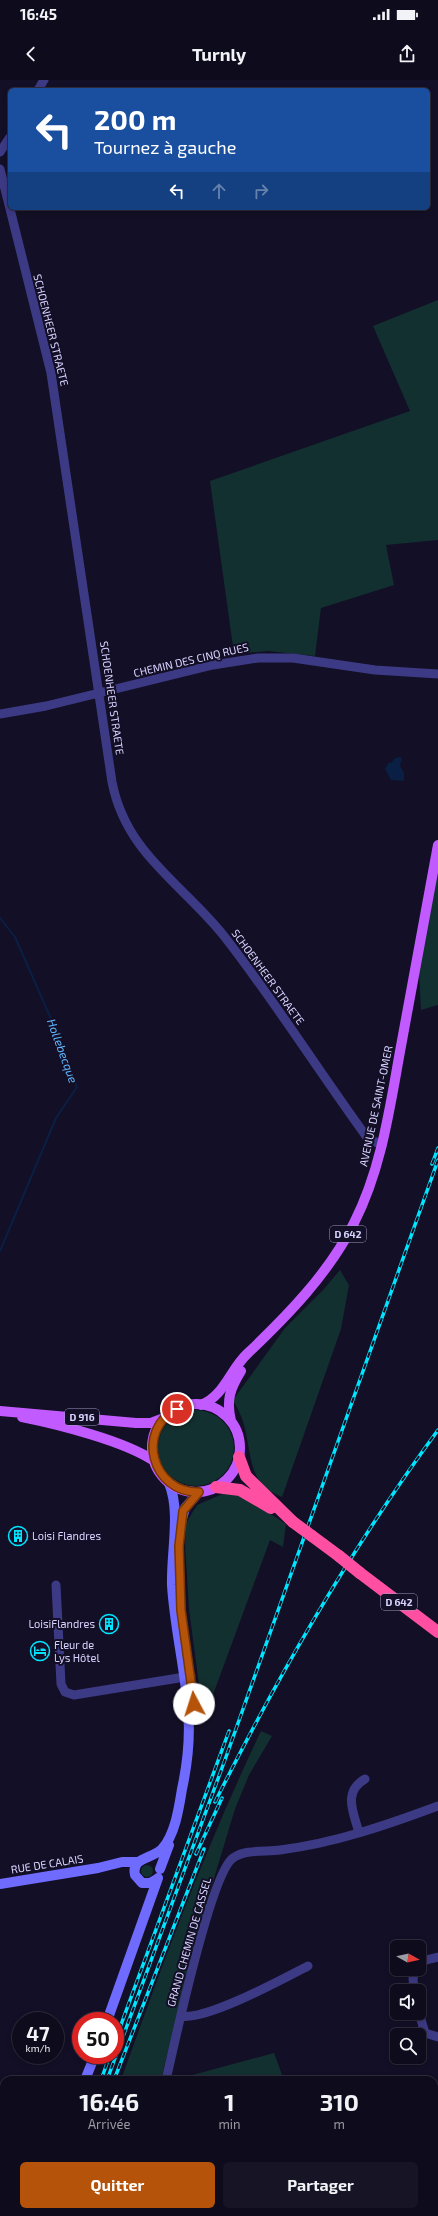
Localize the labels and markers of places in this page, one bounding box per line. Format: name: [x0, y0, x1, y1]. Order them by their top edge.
pin: [160, 1392, 194, 1426]
building icon: Loisi Flandres: [7, 1525, 29, 1547]
place label: Loisi Flandres: [32, 1529, 101, 1542]
building icon: LoisiFlandres: [98, 1613, 120, 1635]
place label: LoisiFlandres: [28, 1617, 95, 1630]
place label: Fleur de Lys Hôtel: [54, 1638, 100, 1664]
hotel icon: Fleur de Lys Hôtel: [29, 1640, 51, 1662]

